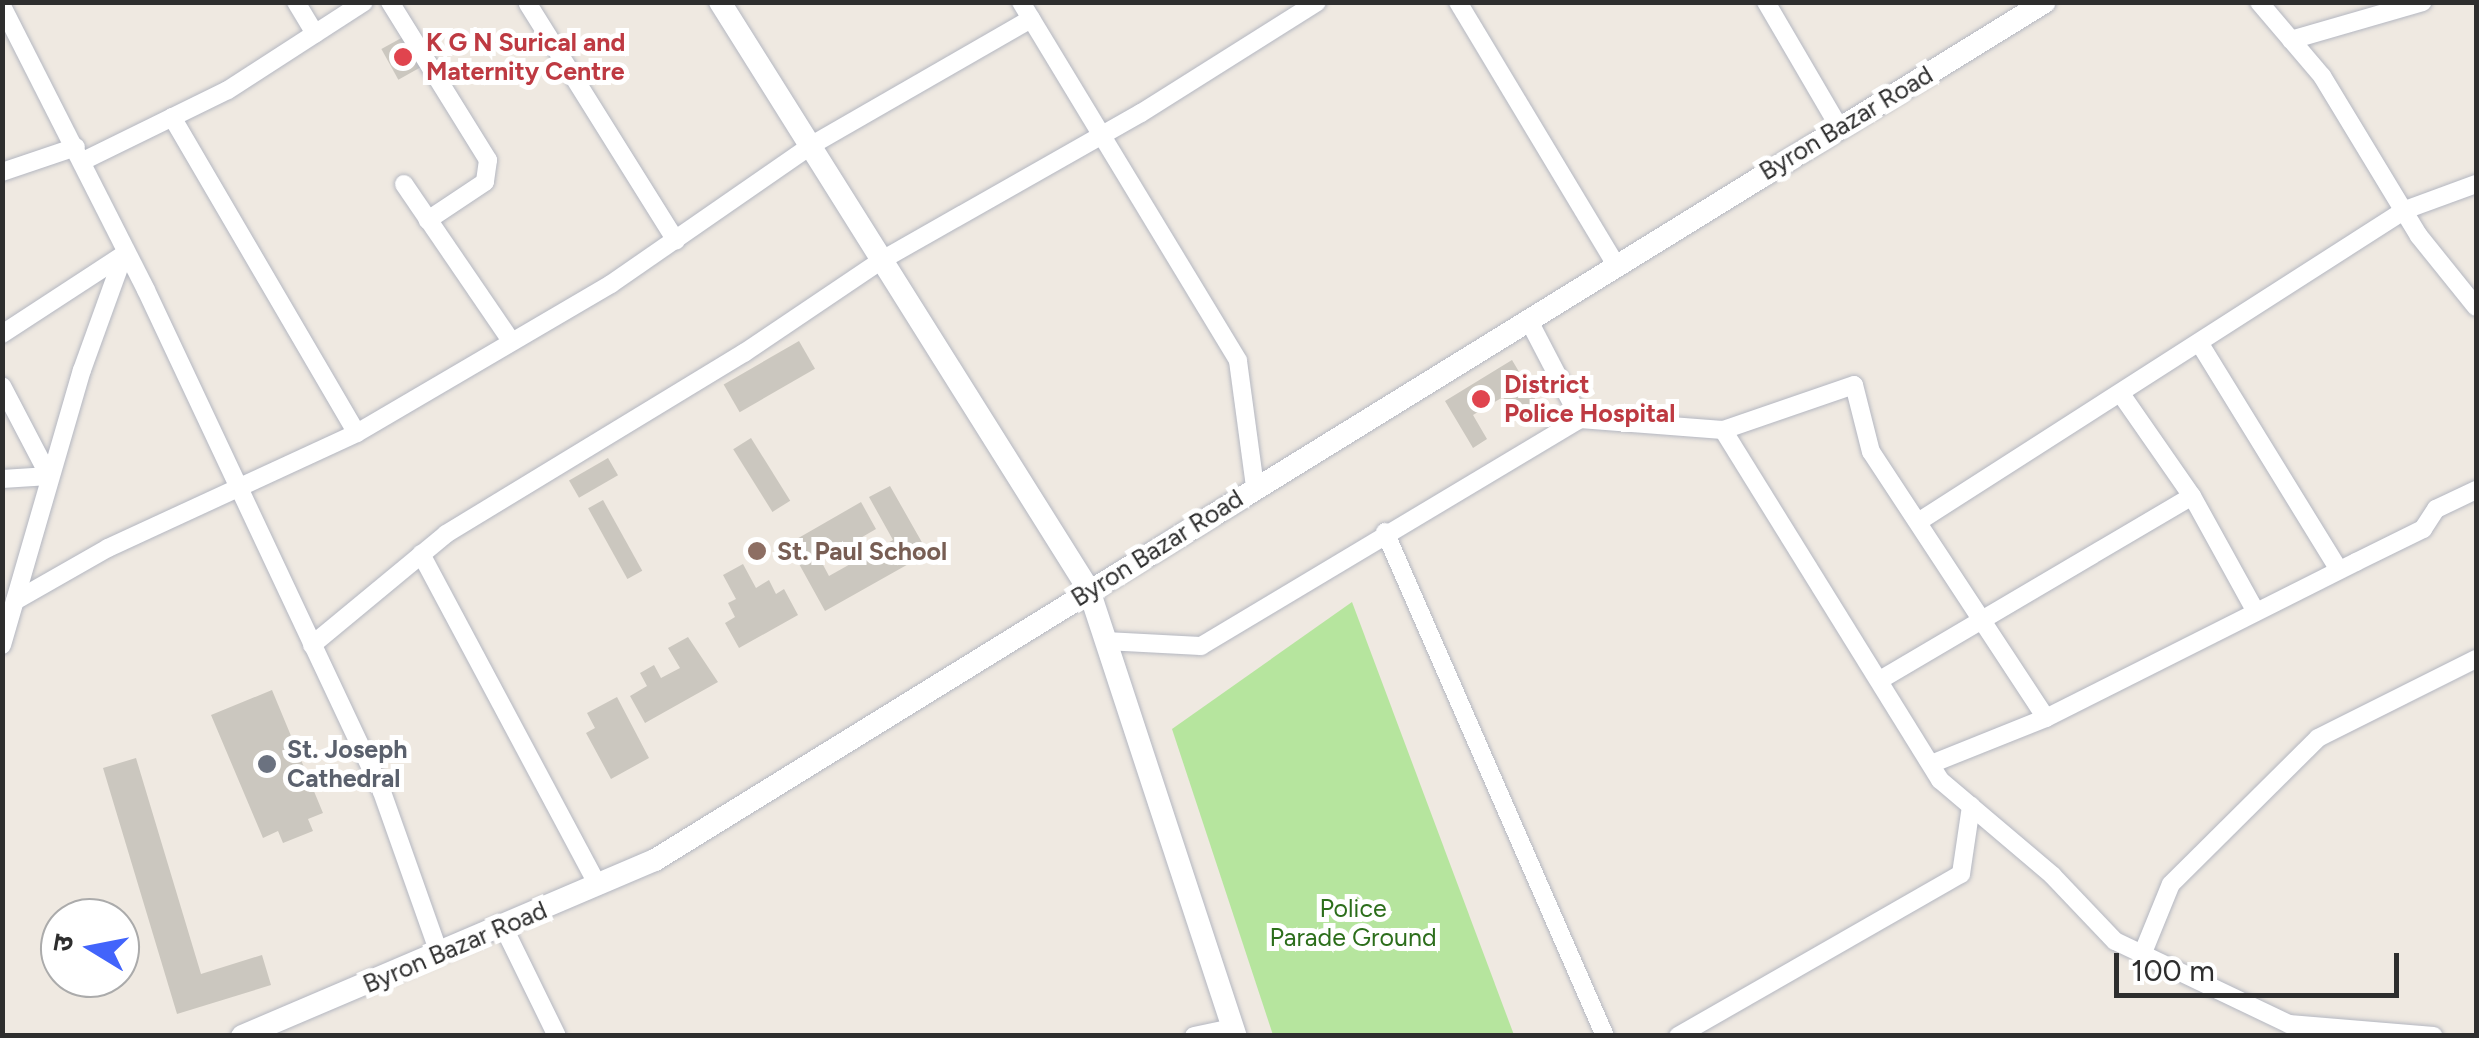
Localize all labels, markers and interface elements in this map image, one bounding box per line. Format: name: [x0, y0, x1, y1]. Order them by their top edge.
place label: K G N Surical and Maternity Centre: [426, 28, 625, 87]
marker: K G N Surical and Maternity Centre: [390, 44, 416, 70]
street label: Byron Bazar Road: [1754, 59, 1938, 187]
place label: District Police Hospital: [1504, 370, 1675, 429]
marker: District Police Hospital: [1468, 386, 1494, 412]
street label: Byron Bazar Road: [1066, 483, 1248, 613]
place label: St. Paul School: [777, 536, 947, 566]
marker: St. Paul School: [746, 540, 768, 562]
place label: St. Joseph Cathedral: [287, 735, 407, 794]
marker: St. Joseph Cathedral: [256, 753, 278, 775]
park label: Police Parade Ground: [1269, 894, 1437, 953]
street label: Byron Bazar Road: [359, 895, 551, 999]
north arrow: [40, 898, 140, 998]
text: उ: [44, 932, 81, 954]
scale bar: [2119, 933, 2404, 995]
text: 100 m: [2131, 952, 2215, 989]

